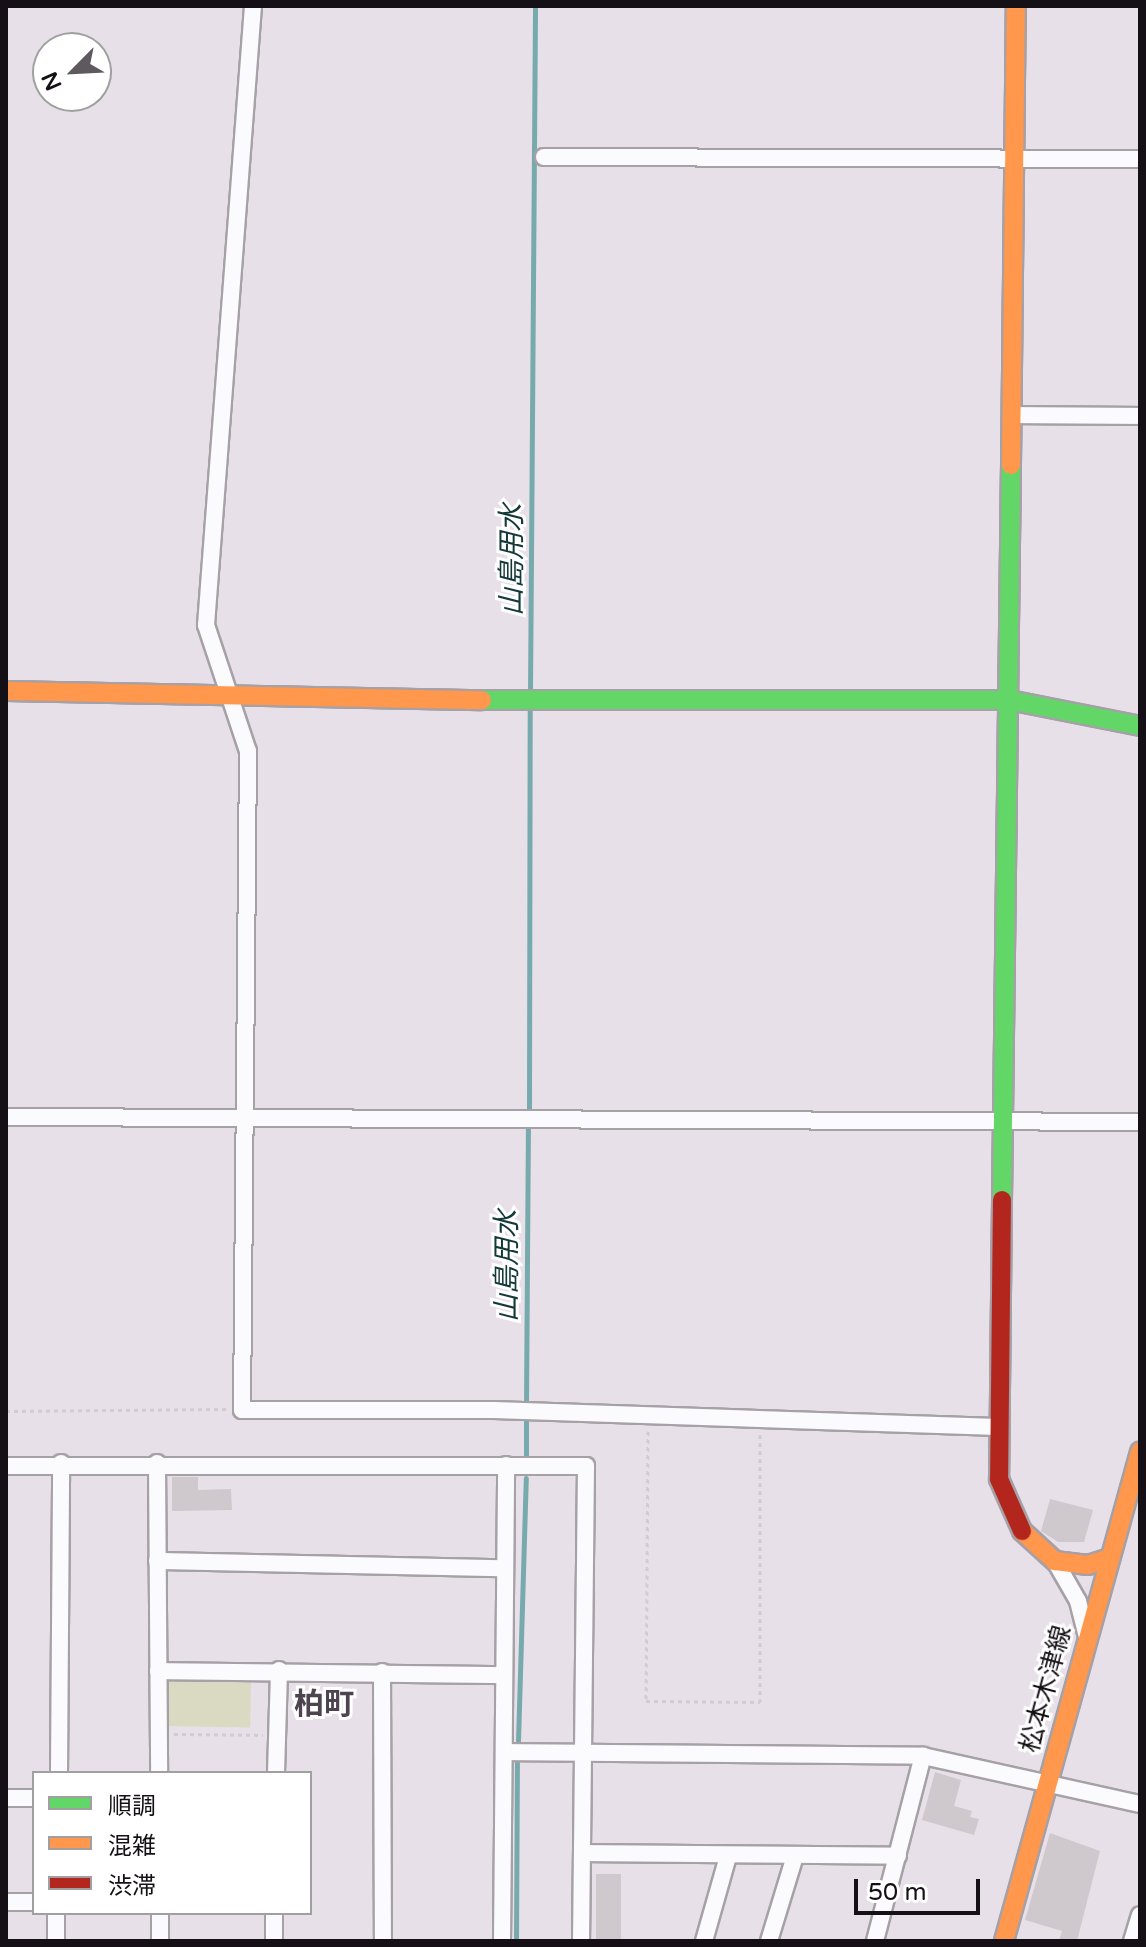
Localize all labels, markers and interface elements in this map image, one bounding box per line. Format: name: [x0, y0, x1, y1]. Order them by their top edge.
north arrow: [32, 32, 112, 112]
text: N: [36, 68, 67, 94]
water label: 山島用水: [495, 504, 529, 616]
water label: 山島用水: [490, 1210, 524, 1322]
street label: 松本木津線: [1014, 1622, 1078, 1756]
district label: 柏町: [294, 1687, 354, 1723]
legend: [32, 1771, 312, 1915]
text: 順調: [108, 1792, 156, 1821]
text: 混雑: [108, 1832, 156, 1861]
scale bar: [858, 1863, 984, 1913]
text: 渋滞: [108, 1872, 156, 1901]
text: 50 m: [868, 1878, 926, 1907]

